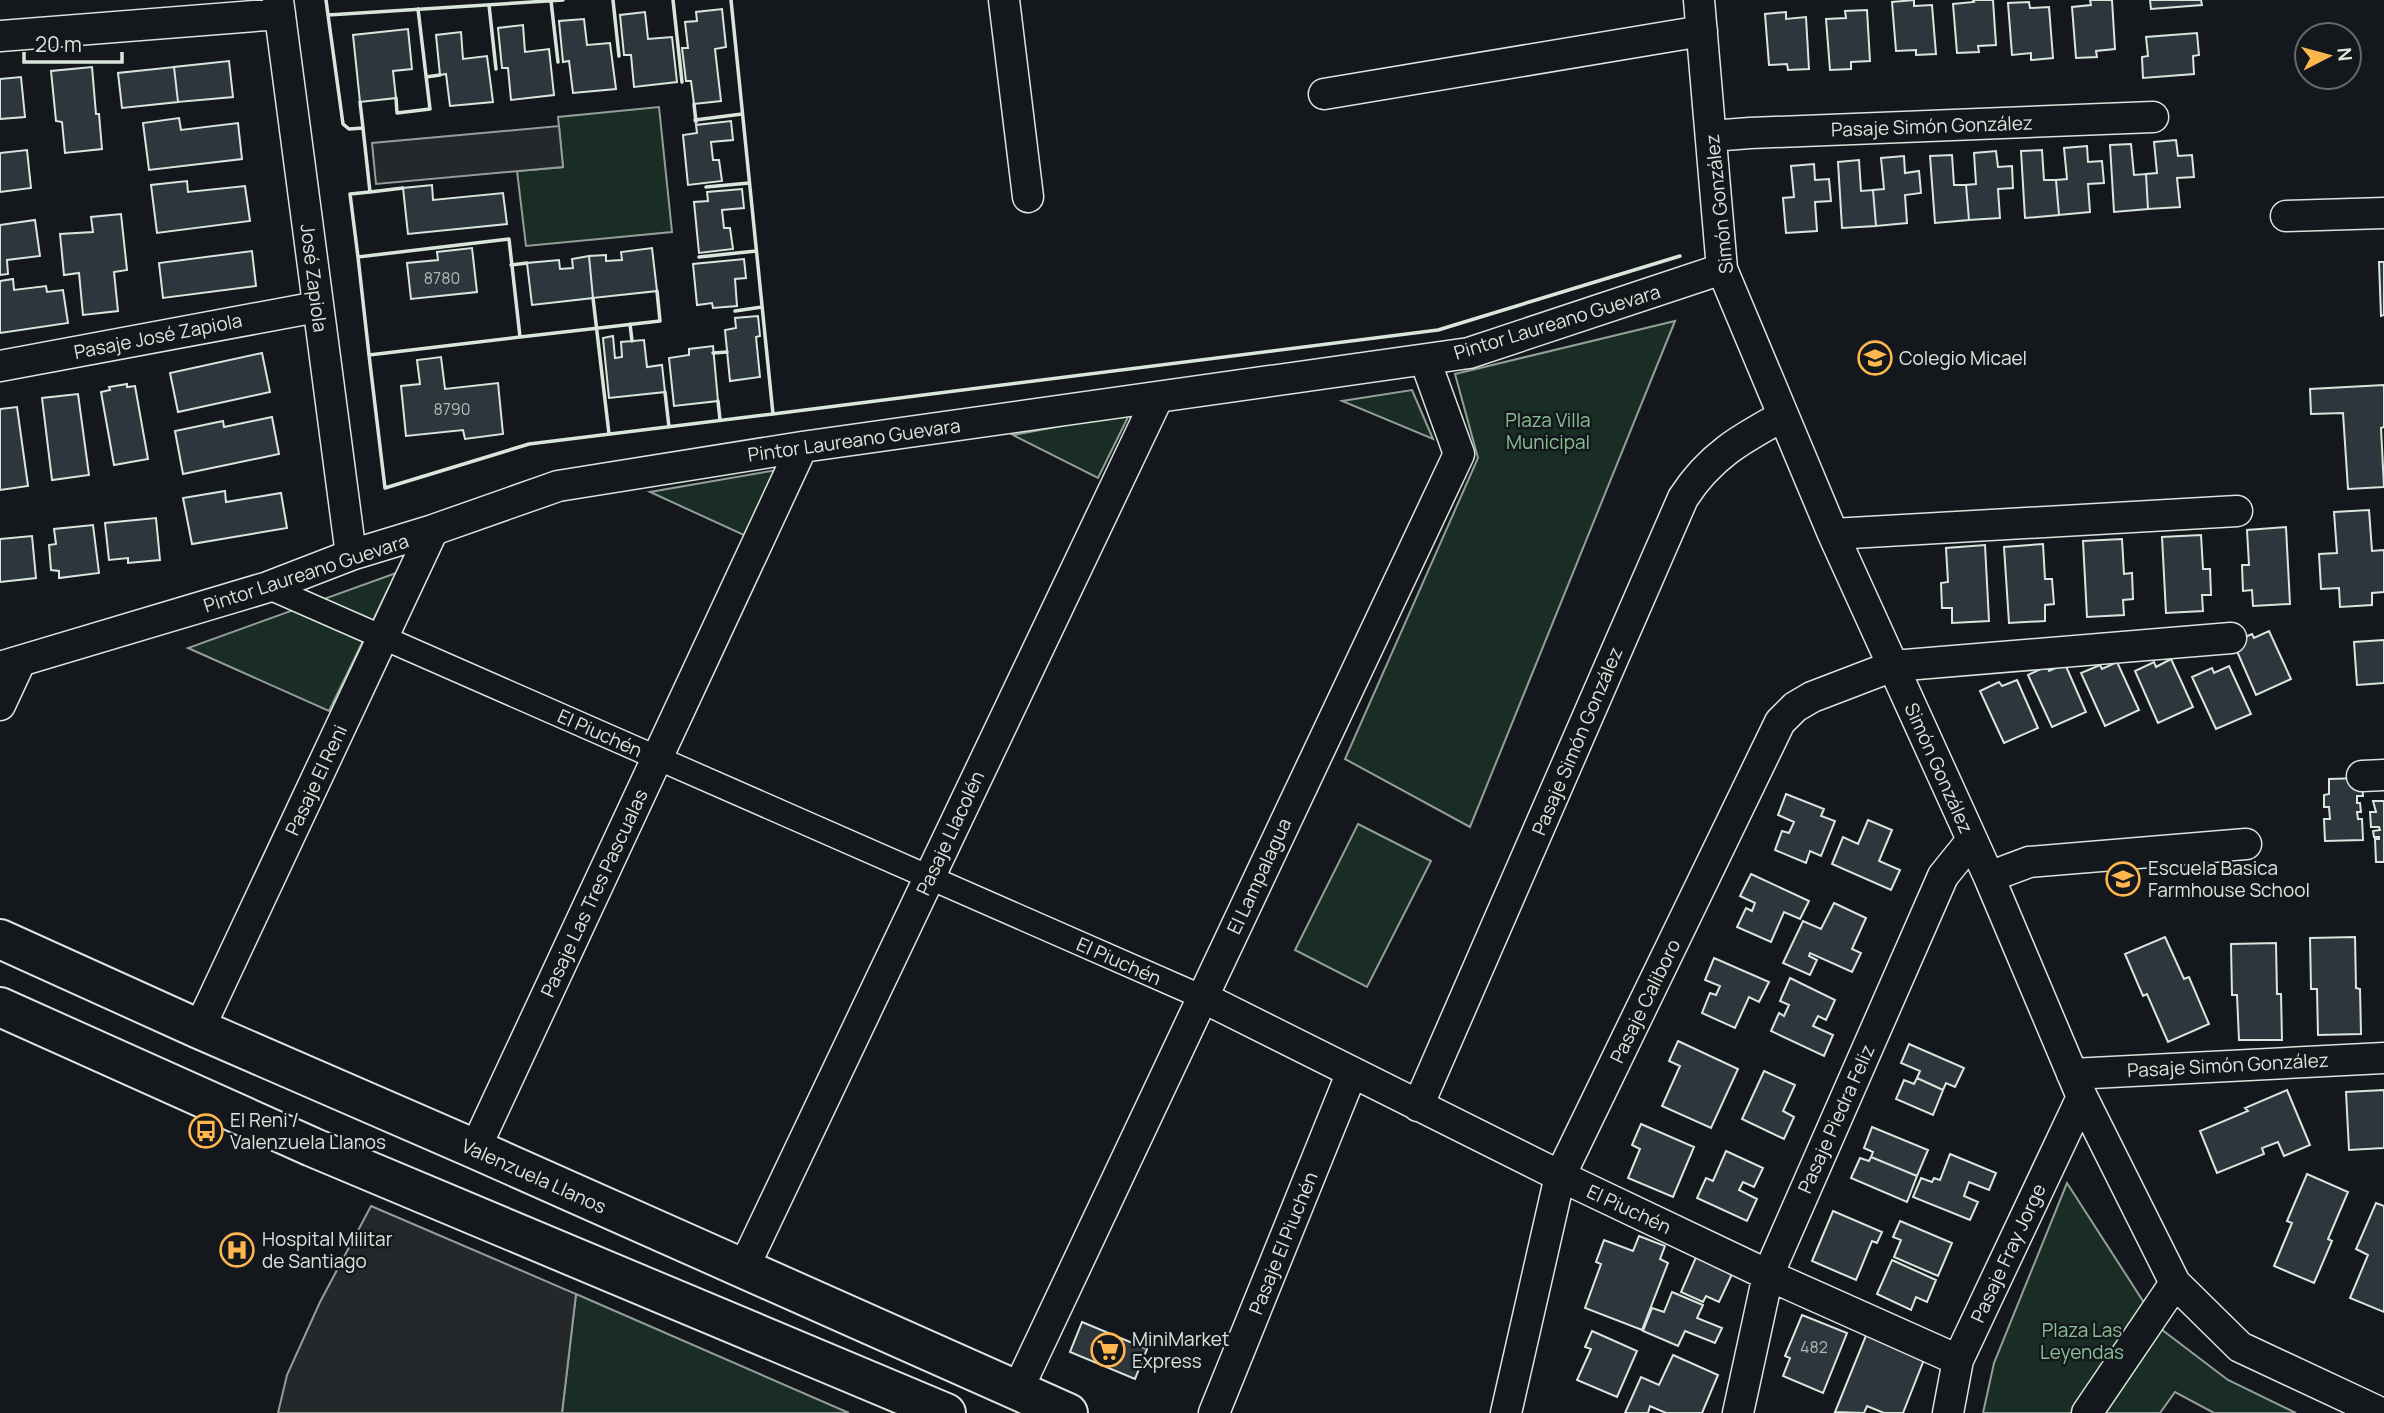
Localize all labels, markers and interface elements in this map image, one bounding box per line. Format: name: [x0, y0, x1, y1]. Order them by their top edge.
scale bar: [24, 21, 122, 65]
north arrow: [2293, 21, 2363, 91]
text: 20 m: [35, 30, 82, 58]
text: N: [2331, 46, 2359, 62]
street label: Pasaje Simón González: [1831, 109, 2033, 143]
street label: Simón González: [1699, 133, 1739, 275]
street label: José Zapiola: [294, 222, 334, 334]
house number: 8780: [424, 267, 460, 289]
street label: Pintor Laureano Guevara: [1451, 278, 1663, 366]
street label: Pasaje José Zapiola: [72, 307, 244, 365]
school or university icon: Colegio Micael: [1856, 339, 1894, 377]
place label: Colegio Micael: [1899, 345, 2027, 371]
house number: 8790: [433, 398, 471, 420]
park label: Plaza Villa Municipal: [1505, 407, 1591, 455]
street label: Pintor Laureano Guevara: [746, 412, 962, 468]
street label: Pintor Laureano Guevara: [200, 528, 412, 618]
street label: Pasaje Simón González: [1526, 643, 1628, 839]
street label: Simón González: [1899, 699, 1979, 837]
street label: El Piuchén: [554, 703, 646, 763]
street label: Pasaje El Reni: [279, 720, 353, 840]
street label: Pasaje Llacolén: [910, 767, 990, 899]
street label: Pasaje Las Tres Pascualas: [534, 785, 654, 1001]
street label: El Lampalagua: [1221, 814, 1297, 938]
place label: Escuela Basica Farmhouse School: [2148, 855, 2310, 903]
school or university icon: Escuela Basica Farmhouse School: [2104, 860, 2142, 898]
street label: El Piuchén: [1073, 931, 1165, 991]
street label: Pasaje Caliboro: [1604, 935, 1686, 1067]
street label: Pasaje Piedra Feliz: [1792, 1041, 1880, 1197]
street label: Pasaje Simón González: [2127, 1047, 2329, 1083]
place label: El Reni / Valenzuela Llanos: [230, 1107, 386, 1155]
bus stop icon: El Reni / Valenzuela Llanos: [187, 1112, 225, 1150]
street label: Valenzuela Llanos: [457, 1132, 611, 1220]
street label: Pasaje El Piuchén: [1242, 1168, 1324, 1318]
street label: El Piuchén: [1583, 1178, 1675, 1240]
street label: Pasaje Fray Jorge: [1964, 1179, 2052, 1327]
place label: Hospital Militar de Santiago: [262, 1226, 393, 1274]
hospital icon: Hospital Militar de Santiago: [218, 1231, 256, 1269]
park label: Plaza Las Leyendas: [2040, 1317, 2124, 1365]
place label: MiniMarket Express: [1132, 1326, 1229, 1374]
supermarket icon: MiniMarket Express: [1089, 1331, 1127, 1369]
house number: 482: [1800, 1336, 1828, 1358]

